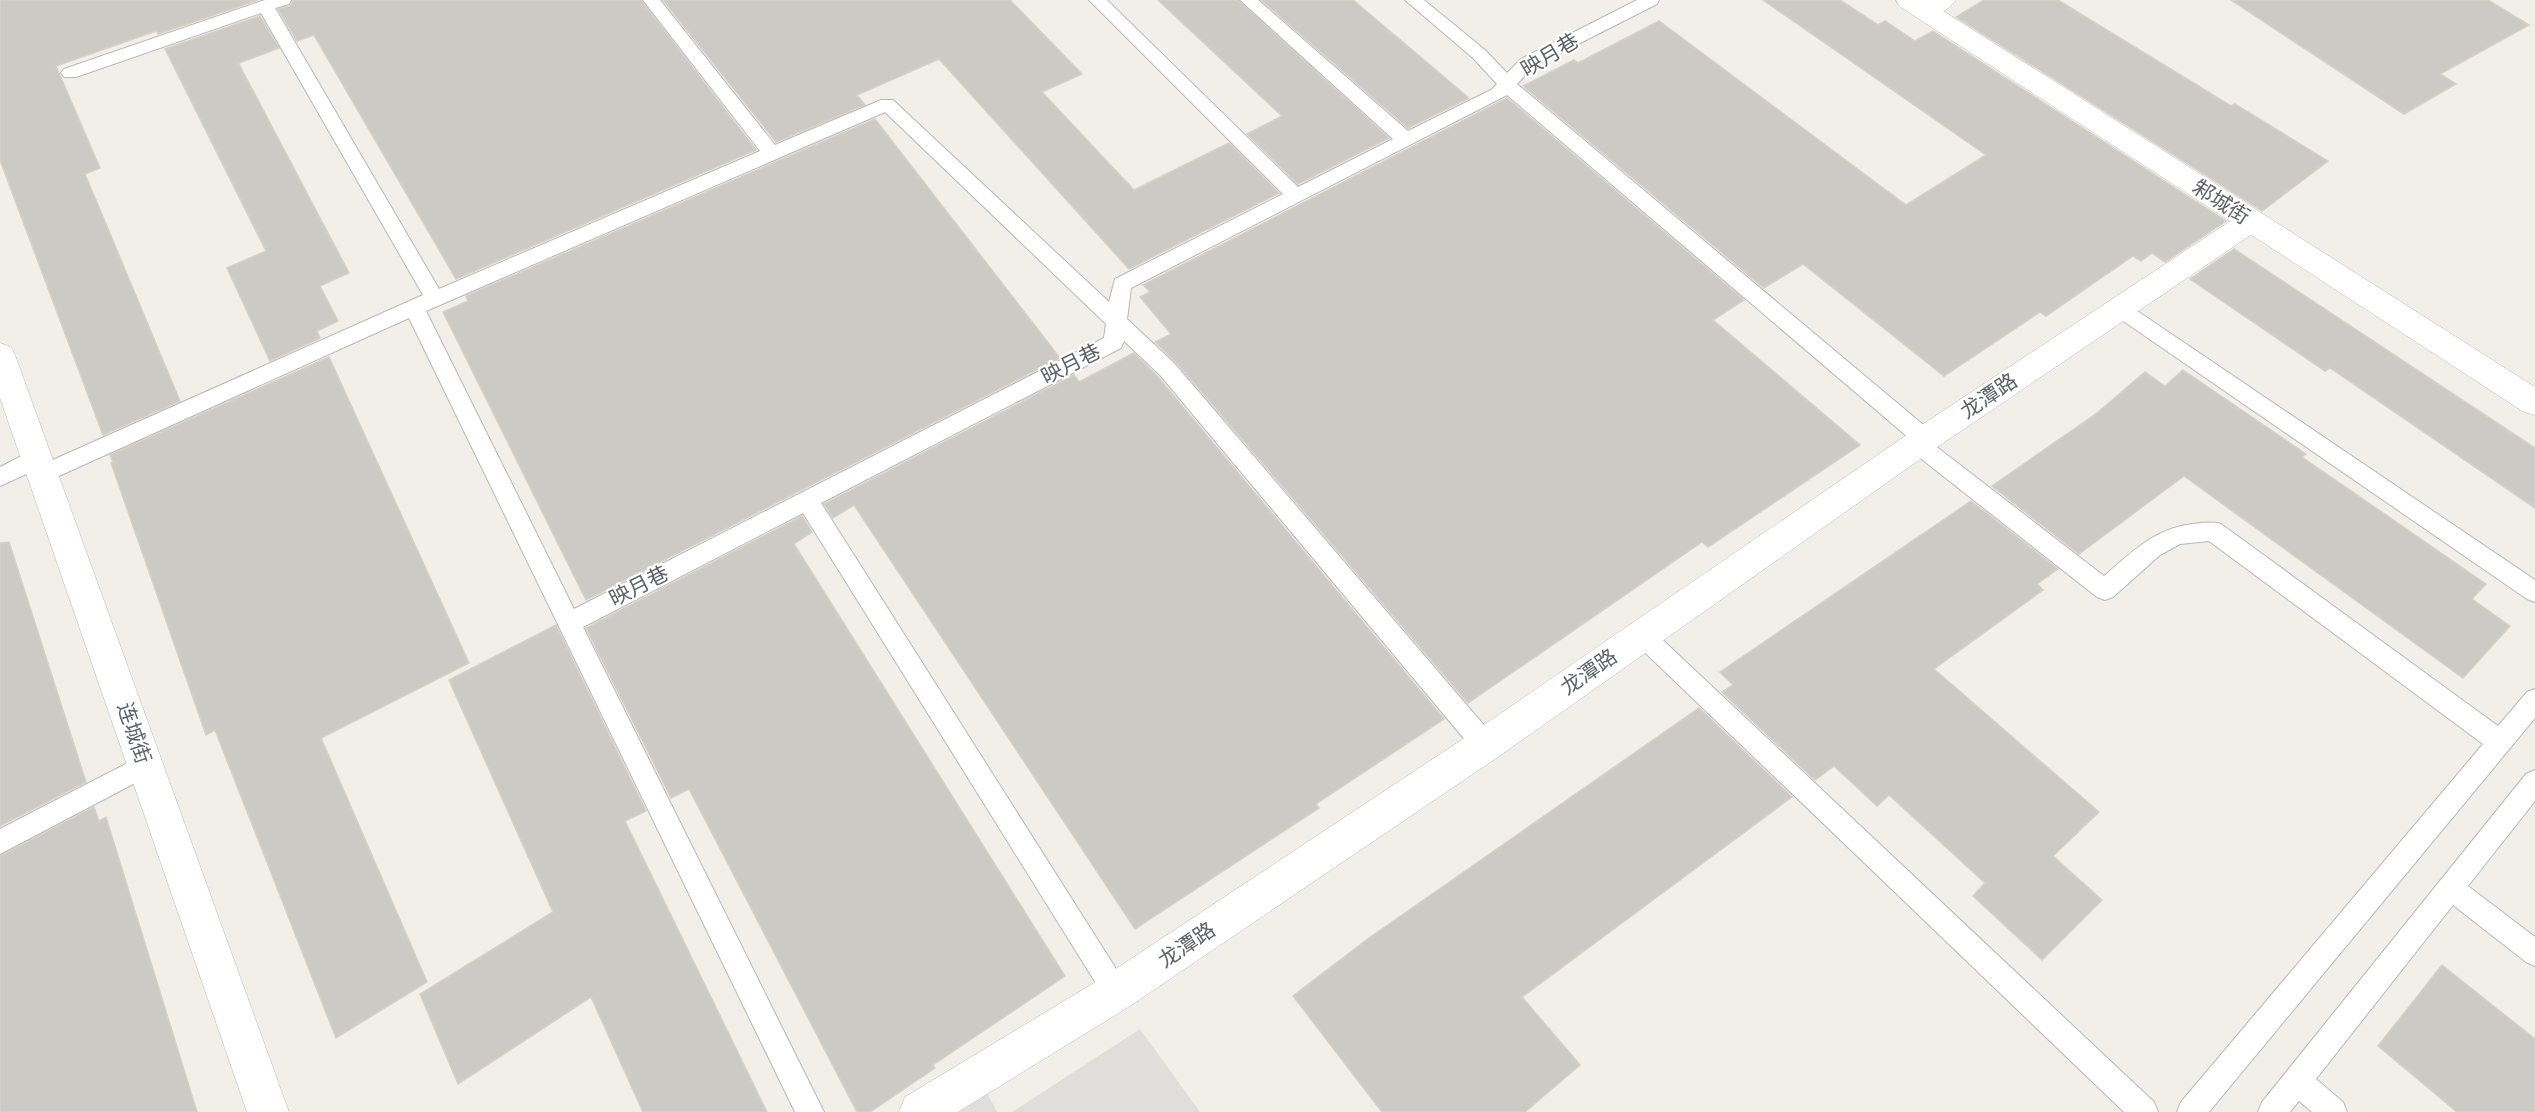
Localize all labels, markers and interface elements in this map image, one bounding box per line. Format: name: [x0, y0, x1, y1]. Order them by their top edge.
street label: 映月巷: [1516, 28, 1584, 82]
street label: 邾城街: [2188, 174, 2254, 230]
street label: 映月巷: [1037, 338, 1105, 390]
street label: 龙潭路: [1956, 368, 2022, 424]
street label: 映月巷: [605, 560, 673, 612]
street label: 龙潭路: [1556, 643, 1622, 701]
street label: 连城街: [111, 699, 157, 767]
street label: 龙潭路: [1154, 917, 1220, 973]

